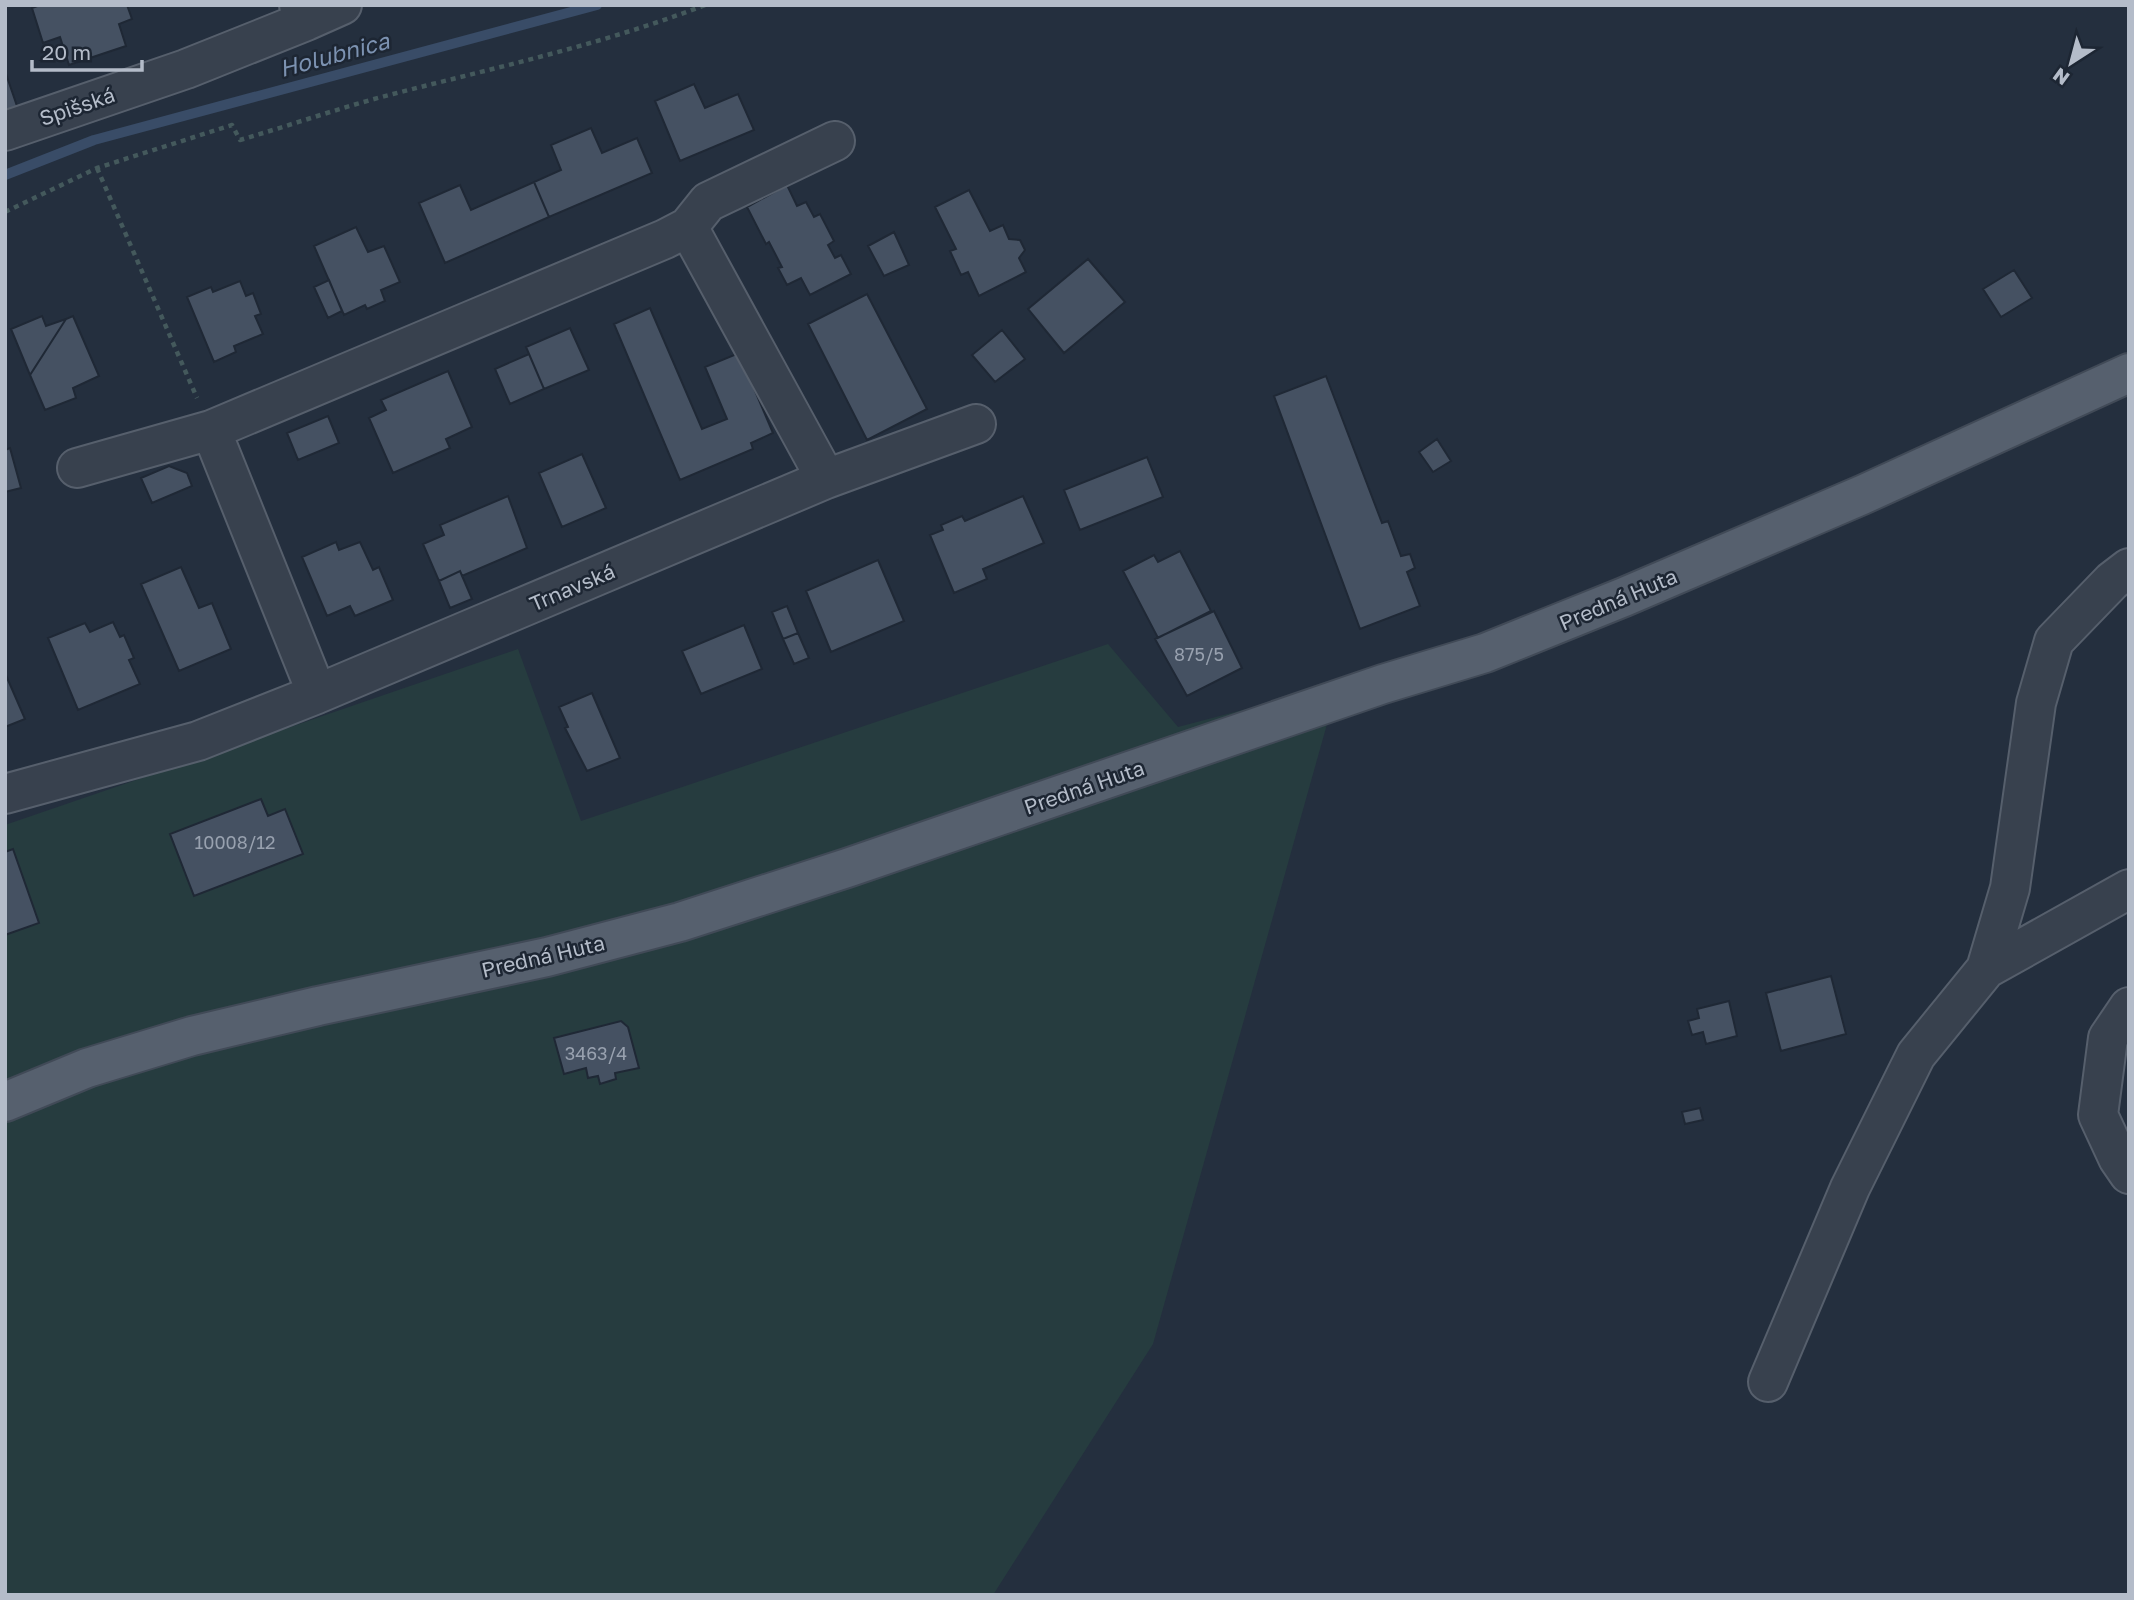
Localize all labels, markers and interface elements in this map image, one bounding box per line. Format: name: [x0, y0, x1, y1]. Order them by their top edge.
water label: Holubnica: [276, 26, 393, 82]
scale bar: [32, 28, 142, 72]
north arrow: [2036, 28, 2106, 98]
text: 20 m: [42, 39, 91, 65]
text: N: [2048, 64, 2073, 91]
street label: Spišská: [36, 81, 118, 131]
street label: Trnavská: [525, 557, 619, 617]
street label: Predná Huta: [1555, 562, 1681, 636]
house number: 875/5: [1174, 643, 1224, 665]
street label: Predná Huta: [1020, 754, 1148, 820]
house number: 10008/12: [195, 831, 276, 853]
street label: Predná Huta: [479, 929, 607, 983]
house number: 3463/4: [565, 1042, 627, 1064]

